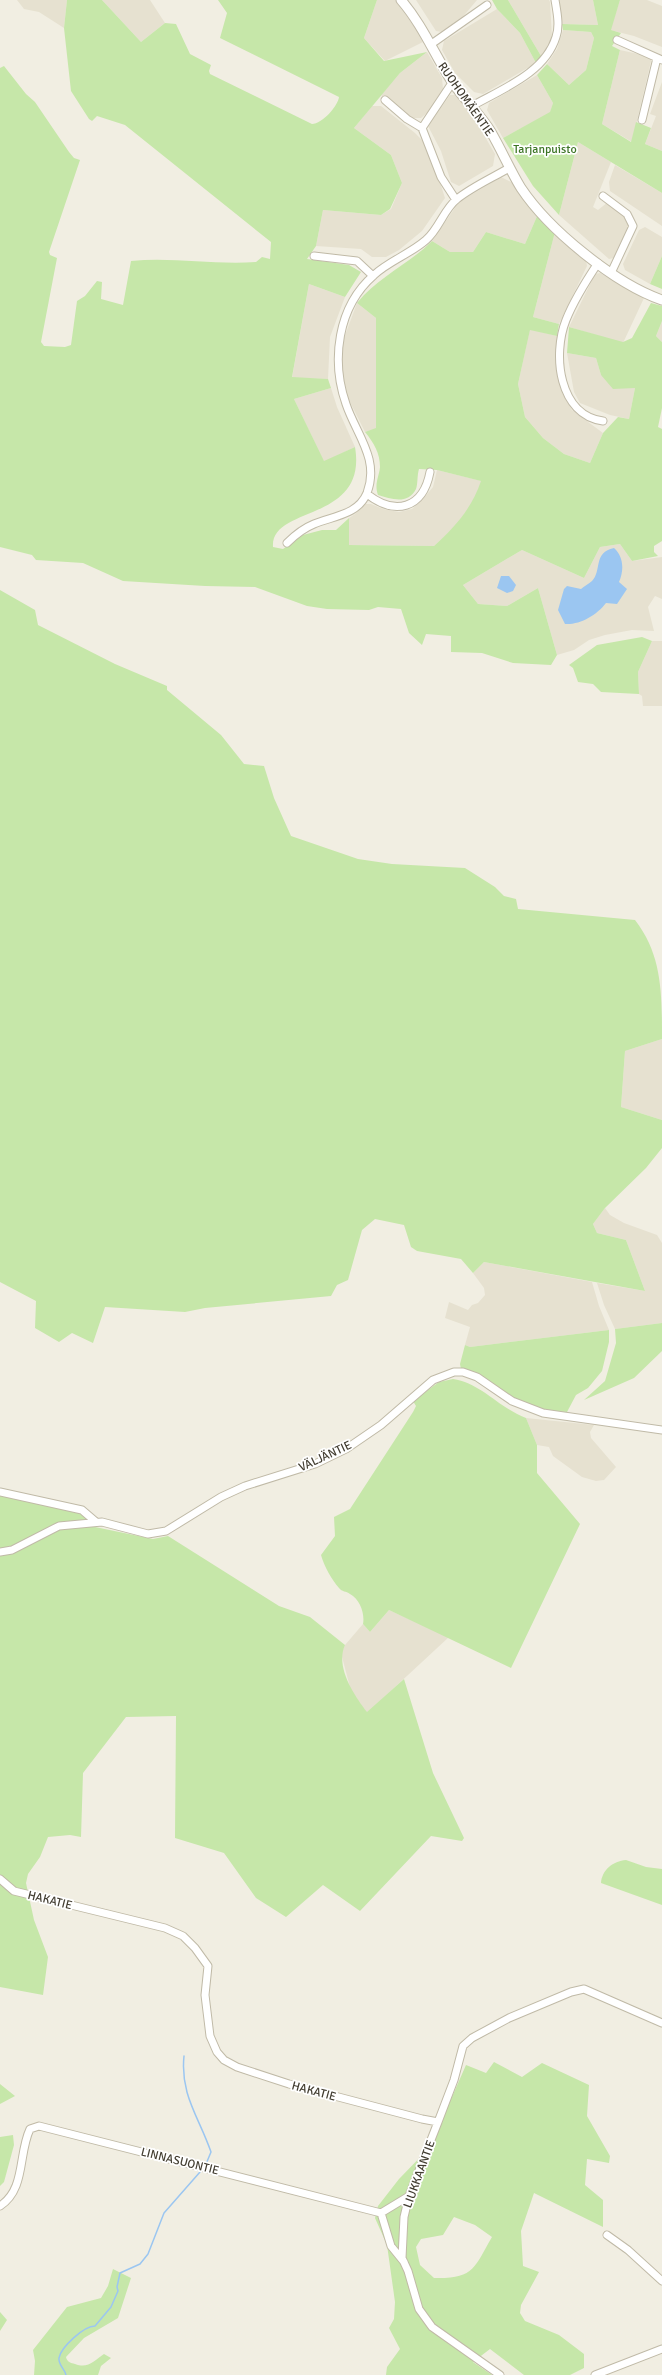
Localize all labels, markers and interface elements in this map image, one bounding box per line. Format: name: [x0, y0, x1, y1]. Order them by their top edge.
street label: RUOHOMÄENTIE: [434, 59, 497, 139]
park label: Tarjanpuisto: [513, 142, 577, 157]
street label: VÄLJÄNTIE: [296, 1438, 354, 1475]
street label: HAKATIE: [26, 1888, 74, 1913]
street label: HAKATIE: [290, 2078, 338, 2105]
street label: LIUKKAANTIE: [400, 2138, 439, 2210]
street label: LINNASUONTIE: [139, 2145, 221, 2179]

